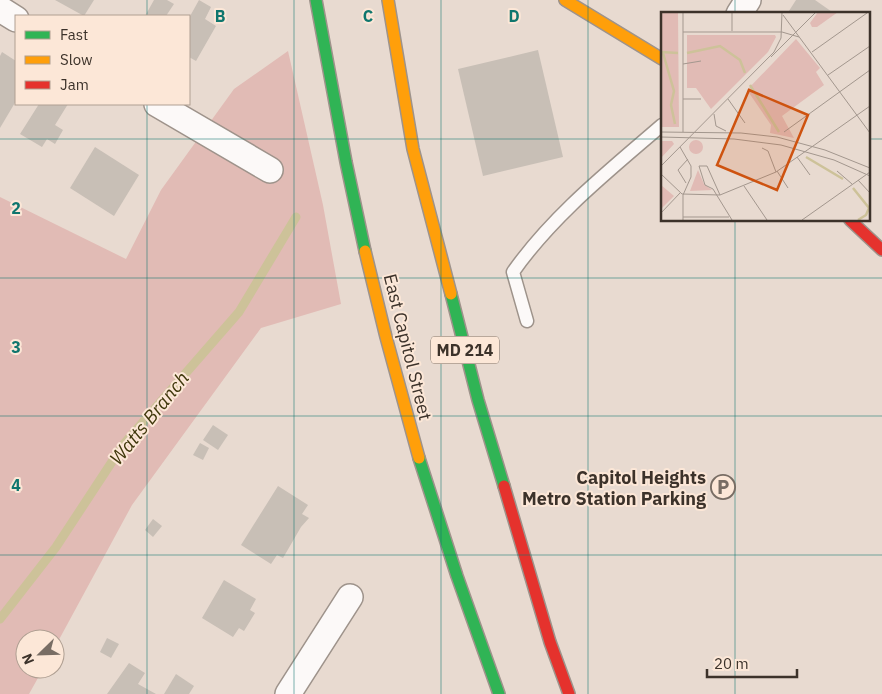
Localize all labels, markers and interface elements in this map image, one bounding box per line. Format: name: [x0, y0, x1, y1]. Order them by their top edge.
text: B: [215, 6, 226, 26]
text: C: [363, 6, 373, 26]
text: D: [508, 6, 520, 26]
inset map: [661, 12, 870, 221]
legend: [15, 15, 190, 105]
text: Fast: [60, 25, 88, 44]
text: Slow: [60, 50, 93, 69]
text: Jam: [60, 75, 89, 94]
text: 2: [11, 198, 21, 218]
street label: East Capitol Street: [379, 271, 437, 423]
road number: MD 214: [431, 336, 499, 364]
text: 3: [11, 337, 21, 357]
water label: Watts Branch: [104, 366, 194, 470]
place label: Capitol Heights Metro Station Parking: [522, 466, 706, 510]
parking icon: Capitol Heights Metro Station Parking: [710, 474, 736, 500]
text: 4: [11, 475, 21, 495]
north arrow: [15, 629, 65, 679]
scale bar: [707, 646, 797, 678]
text: N: [18, 651, 38, 667]
text: 20 m: [714, 654, 749, 673]

